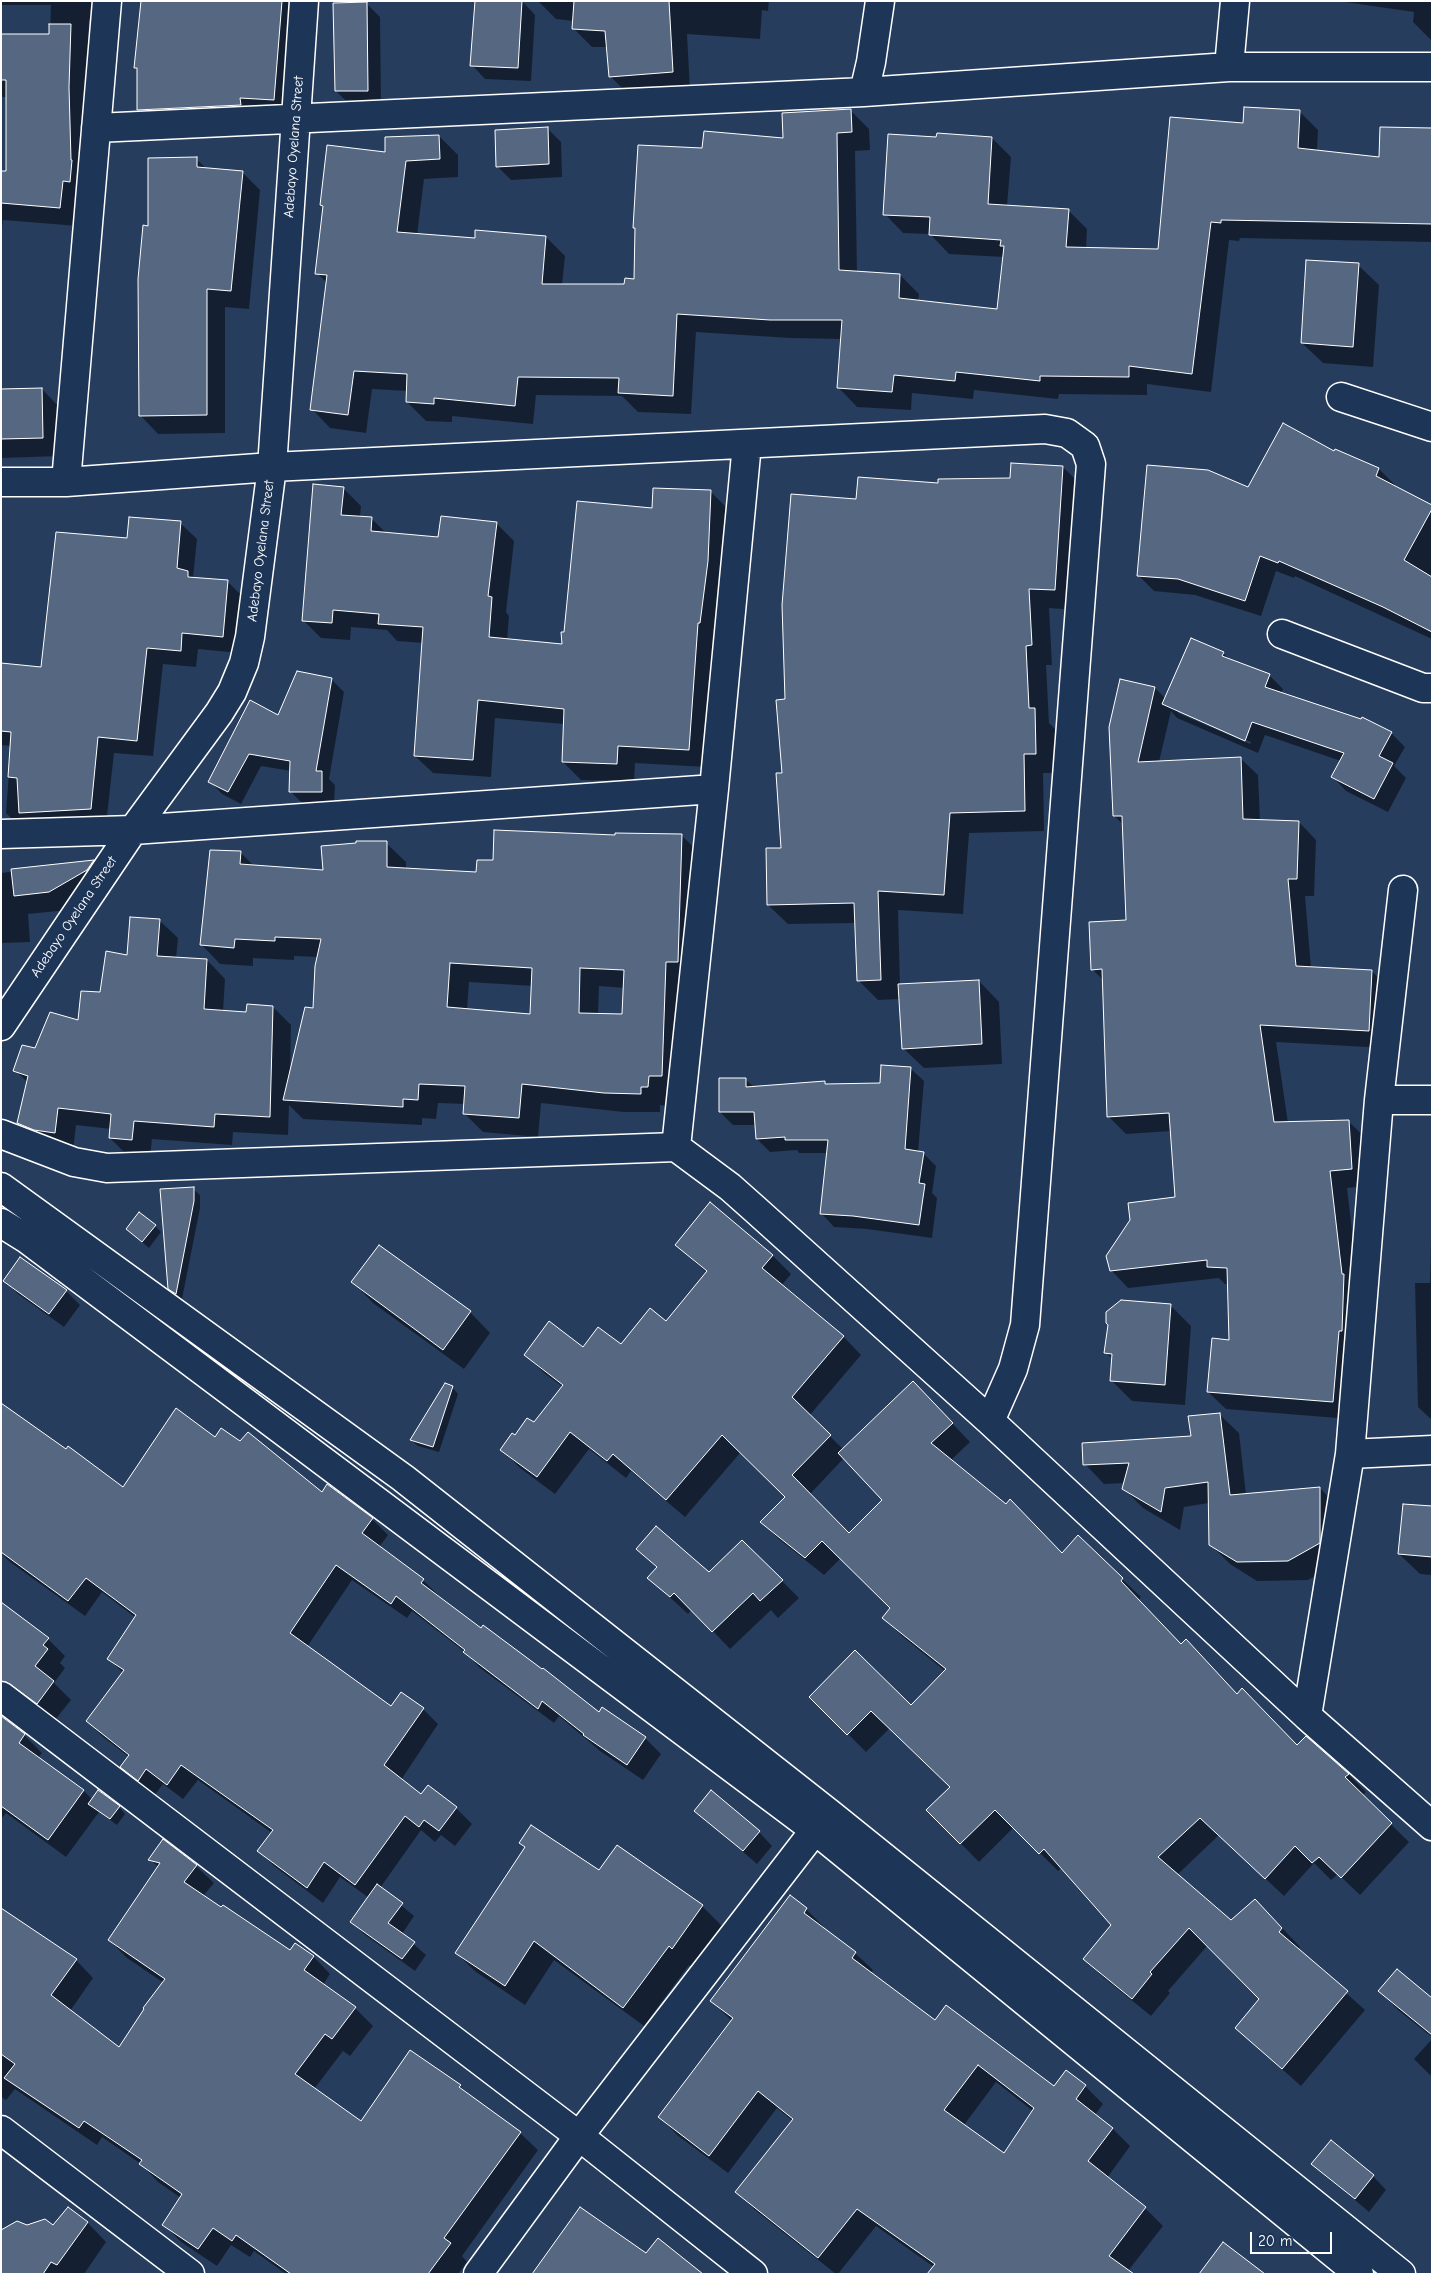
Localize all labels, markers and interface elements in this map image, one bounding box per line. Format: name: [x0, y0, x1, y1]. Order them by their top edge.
street label: Adebayo Oyelana Street: [281, 75, 307, 219]
street label: Adebayo Oyelana Street: [244, 479, 278, 623]
street label: Adebayo Oyelana Street: [27, 853, 121, 981]
scale bar: [1253, 2222, 1336, 2254]
text: 20 m: [1258, 2232, 1292, 2250]

